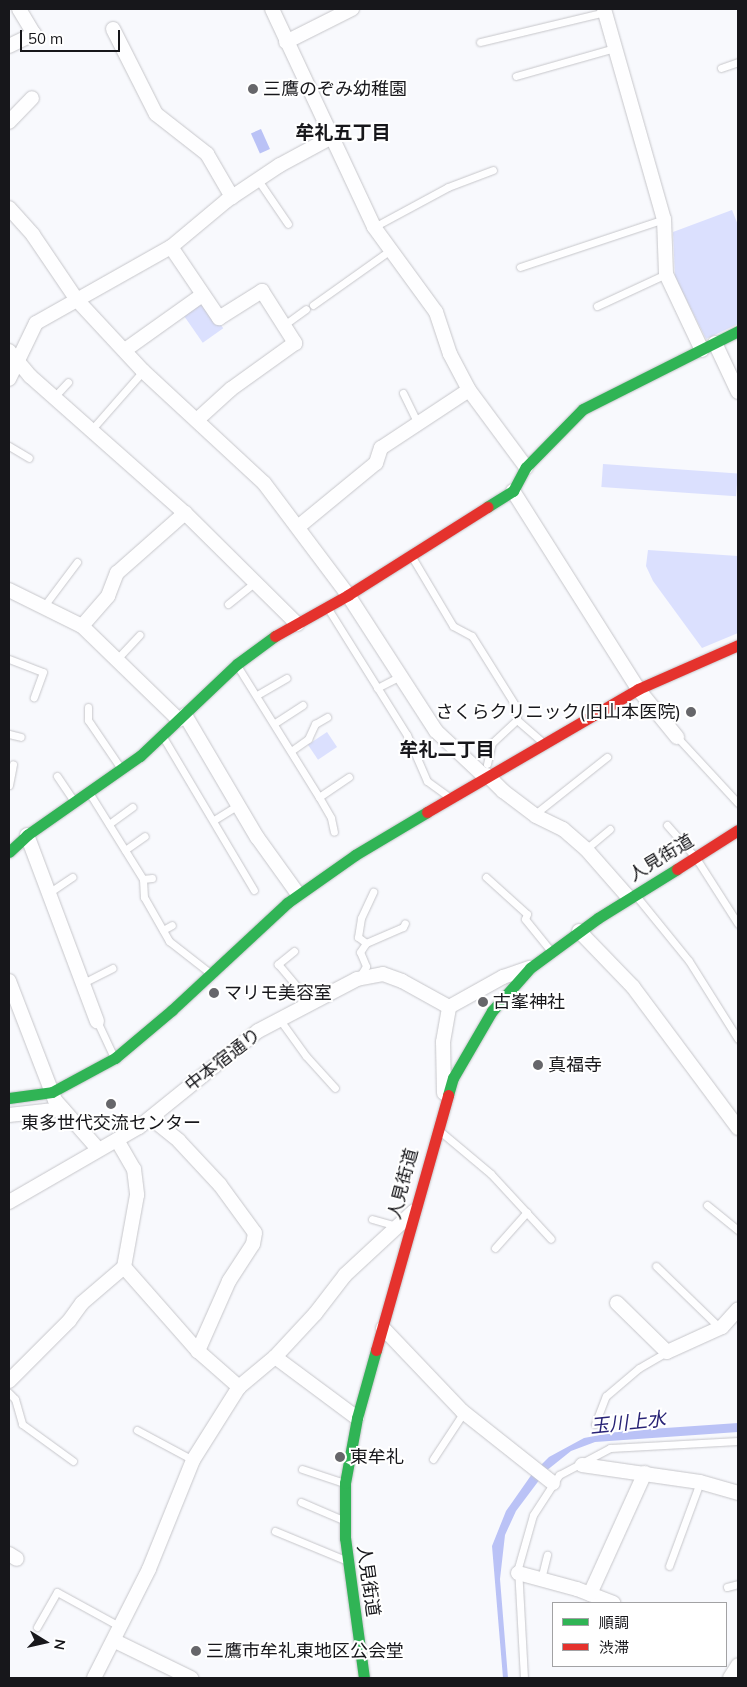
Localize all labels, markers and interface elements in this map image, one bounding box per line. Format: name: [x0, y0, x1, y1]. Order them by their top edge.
scale bar: [22, 20, 122, 52]
text: 50 m: [28, 29, 63, 48]
place label: 三鷹のぞみ幼稚園: [263, 78, 407, 100]
marker: 三鷹のぞみ幼稚園: [247, 83, 259, 95]
district label: 牟礼五丁目: [296, 122, 390, 144]
place label: さくらクリニック(旧山本医院): [436, 701, 681, 723]
marker: さくらクリニック(旧山本医院): [685, 706, 697, 718]
district label: 牟礼二丁目: [400, 739, 494, 761]
street label: 人見街道: [625, 830, 697, 886]
place label: マリモ美容室: [224, 982, 332, 1004]
marker: マリモ美容室: [208, 987, 220, 999]
place label: 古峯神社: [493, 991, 565, 1013]
marker: 古峯神社: [477, 996, 489, 1008]
street label: 中本宿通り: [181, 1024, 265, 1096]
place label: 真福寺: [548, 1054, 602, 1076]
marker: 真福寺: [532, 1059, 544, 1071]
marker: 東多世代交流センター: [105, 1098, 117, 1110]
place label: 東多世代交流センター: [21, 1112, 201, 1134]
street label: 人見街道: [383, 1146, 423, 1222]
water label: 玉川上水: [589, 1408, 667, 1438]
place label: 東牟礼: [350, 1446, 404, 1468]
marker: 東牟礼: [334, 1451, 346, 1463]
street label: 人見街道: [352, 1544, 384, 1618]
legend: [552, 1602, 727, 1667]
text: 順調: [599, 1613, 629, 1632]
north arrow: [20, 1617, 70, 1667]
text: N: [50, 1638, 70, 1651]
text: 渋滞: [599, 1638, 629, 1657]
place label: 三鷹市牟礼東地区公会堂: [206, 1640, 404, 1662]
marker: 三鷹市牟礼東地区公会堂: [190, 1645, 202, 1657]

